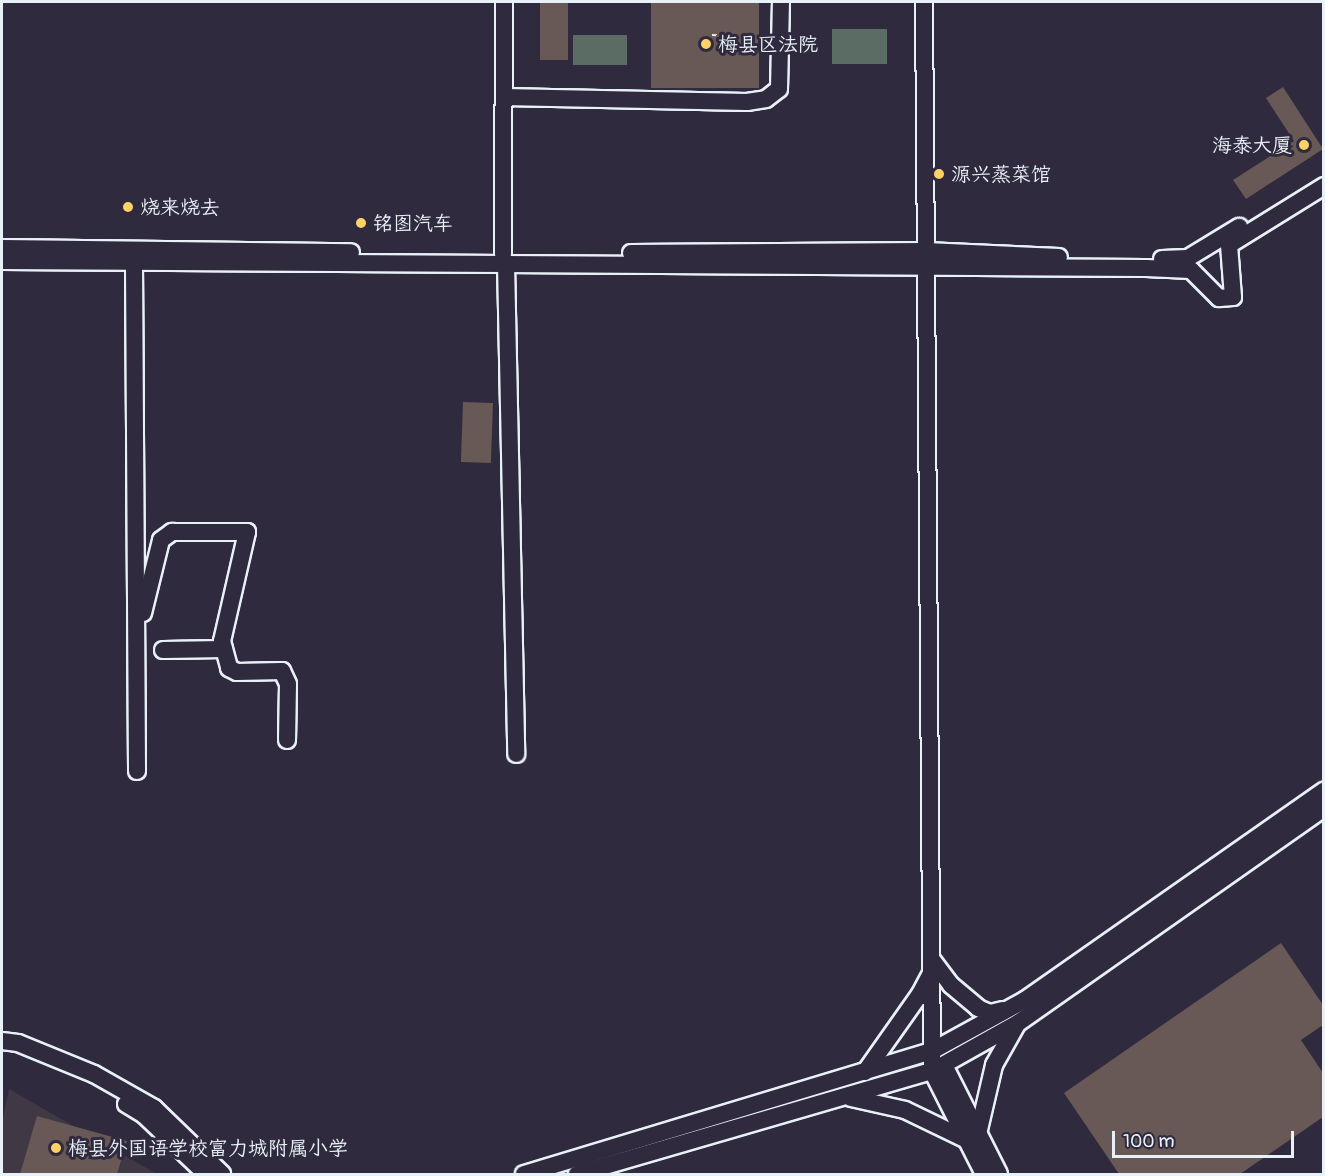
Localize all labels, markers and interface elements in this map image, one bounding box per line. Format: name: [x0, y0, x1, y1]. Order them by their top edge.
place label: 梅县区法院: [718, 32, 818, 56]
marker: 梅县区法院: [699, 37, 713, 51]
place label: 海泰大厦: [1212, 133, 1292, 157]
marker: 海泰大厦: [1297, 138, 1311, 152]
place label: 源兴蒸菜馆: [951, 162, 1051, 186]
marker: 源兴蒸菜馆: [932, 167, 946, 181]
place label: 烧来烧去: [140, 195, 220, 219]
marker: 烧来烧去: [121, 200, 135, 214]
place label: 铭图汽车: [373, 211, 453, 235]
marker: 铭图汽车: [354, 216, 368, 230]
scale bar: [1115, 1119, 1296, 1157]
text: 100 m: [1123, 1130, 1175, 1153]
place label: 梅县外国语学校富力城附属小学: [68, 1136, 348, 1160]
marker: 梅县外国语学校富力城附属小学: [49, 1141, 63, 1155]

